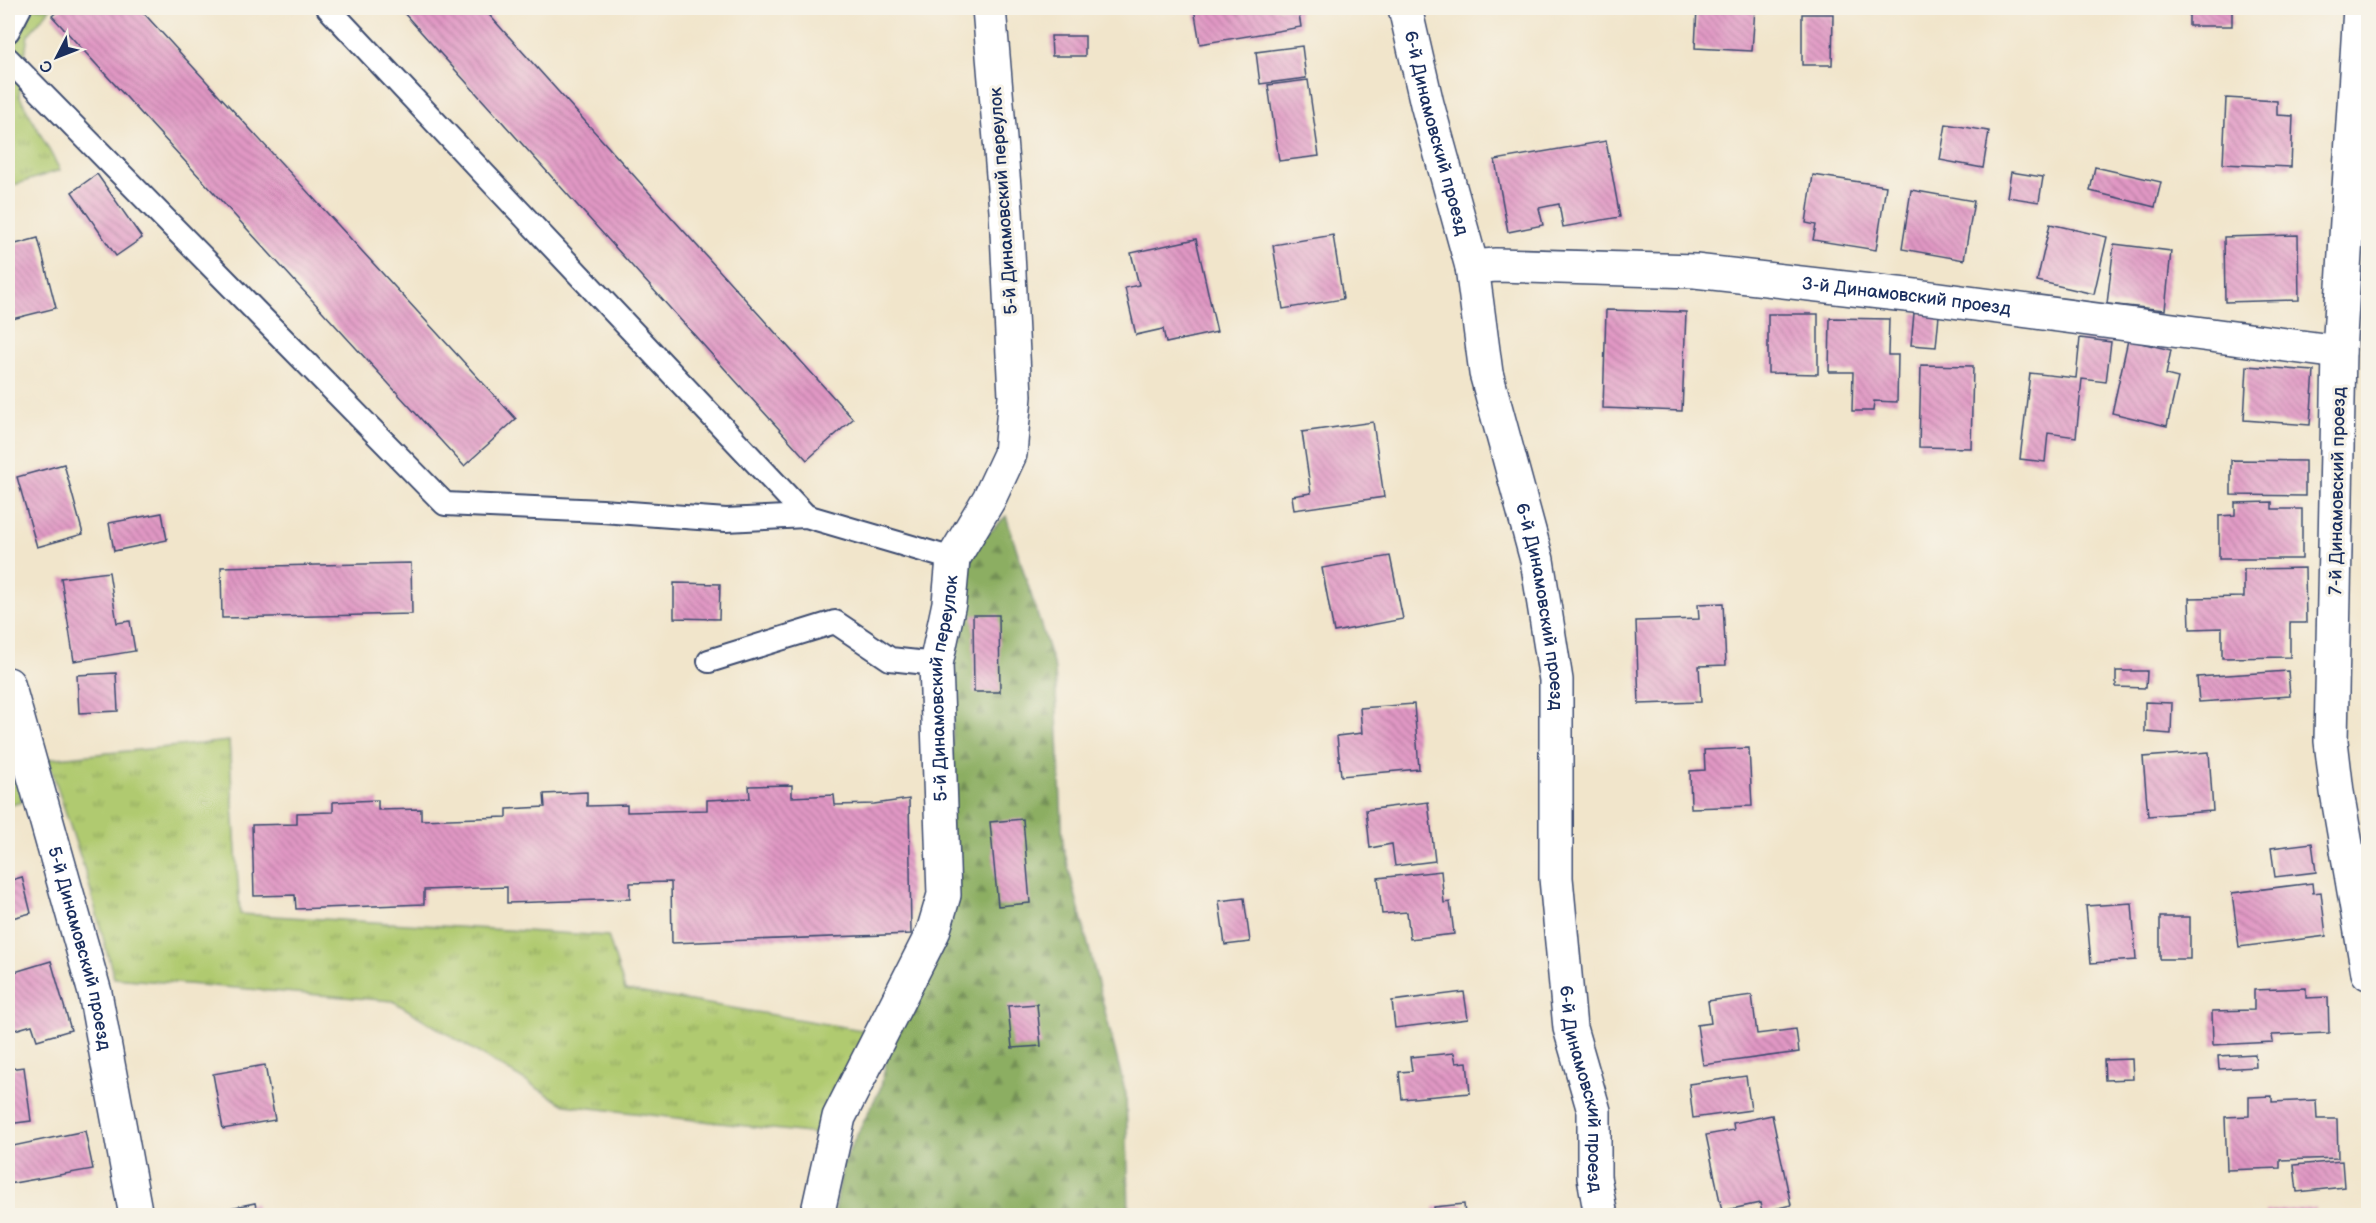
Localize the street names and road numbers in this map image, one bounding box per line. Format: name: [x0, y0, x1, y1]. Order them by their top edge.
street label: 6-й Динамовский проезд: [1400, 29, 1473, 238]
street label: 5-й Динамовский переулок: [985, 86, 1022, 315]
street label: 3-й Динамовский проезд: [1801, 273, 2012, 320]
street label: 7-й Динамовский проезд: [2325, 387, 2350, 595]
street label: 6-й Динамовский проезд: [1511, 501, 1566, 710]
street label: 5-й Динамовский переулок: [926, 574, 963, 802]
street label: 5-й Динамовский проезд: [43, 844, 115, 1052]
street label: 6-й Динамовский проезд: [1555, 985, 1607, 1194]

